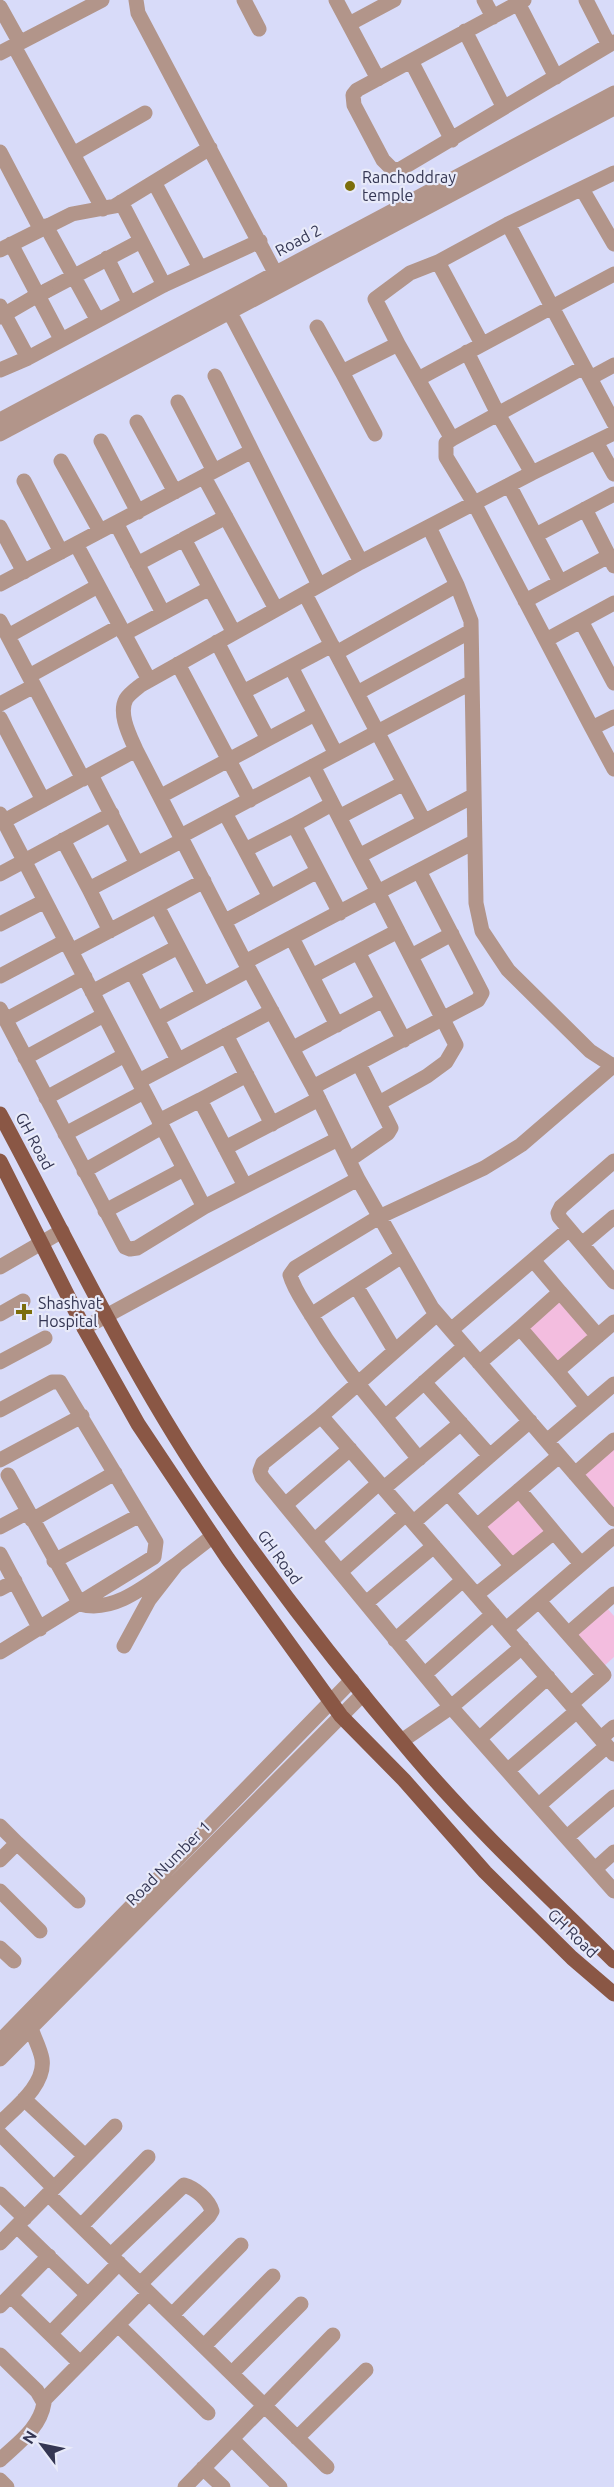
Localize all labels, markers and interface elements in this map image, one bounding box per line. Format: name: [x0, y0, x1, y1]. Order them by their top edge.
place label: Ranchoddray temple: [362, 168, 456, 204]
marker: Ranchoddray temple: [343, 179, 357, 193]
street label: Road 2: [272, 220, 324, 260]
street label: GH Road: [12, 1109, 58, 1173]
place label: Shashvat Hospital: [38, 1294, 103, 1330]
marker: Shashvat Hospital: [15, 1303, 33, 1321]
street label: GH Road: [254, 1527, 306, 1587]
street label: Road Number 1: [122, 1817, 214, 1909]
street label: GH Road: [544, 1905, 602, 1961]
north arrow: [12, 2415, 72, 2475]
text: N: [18, 2427, 40, 2447]

